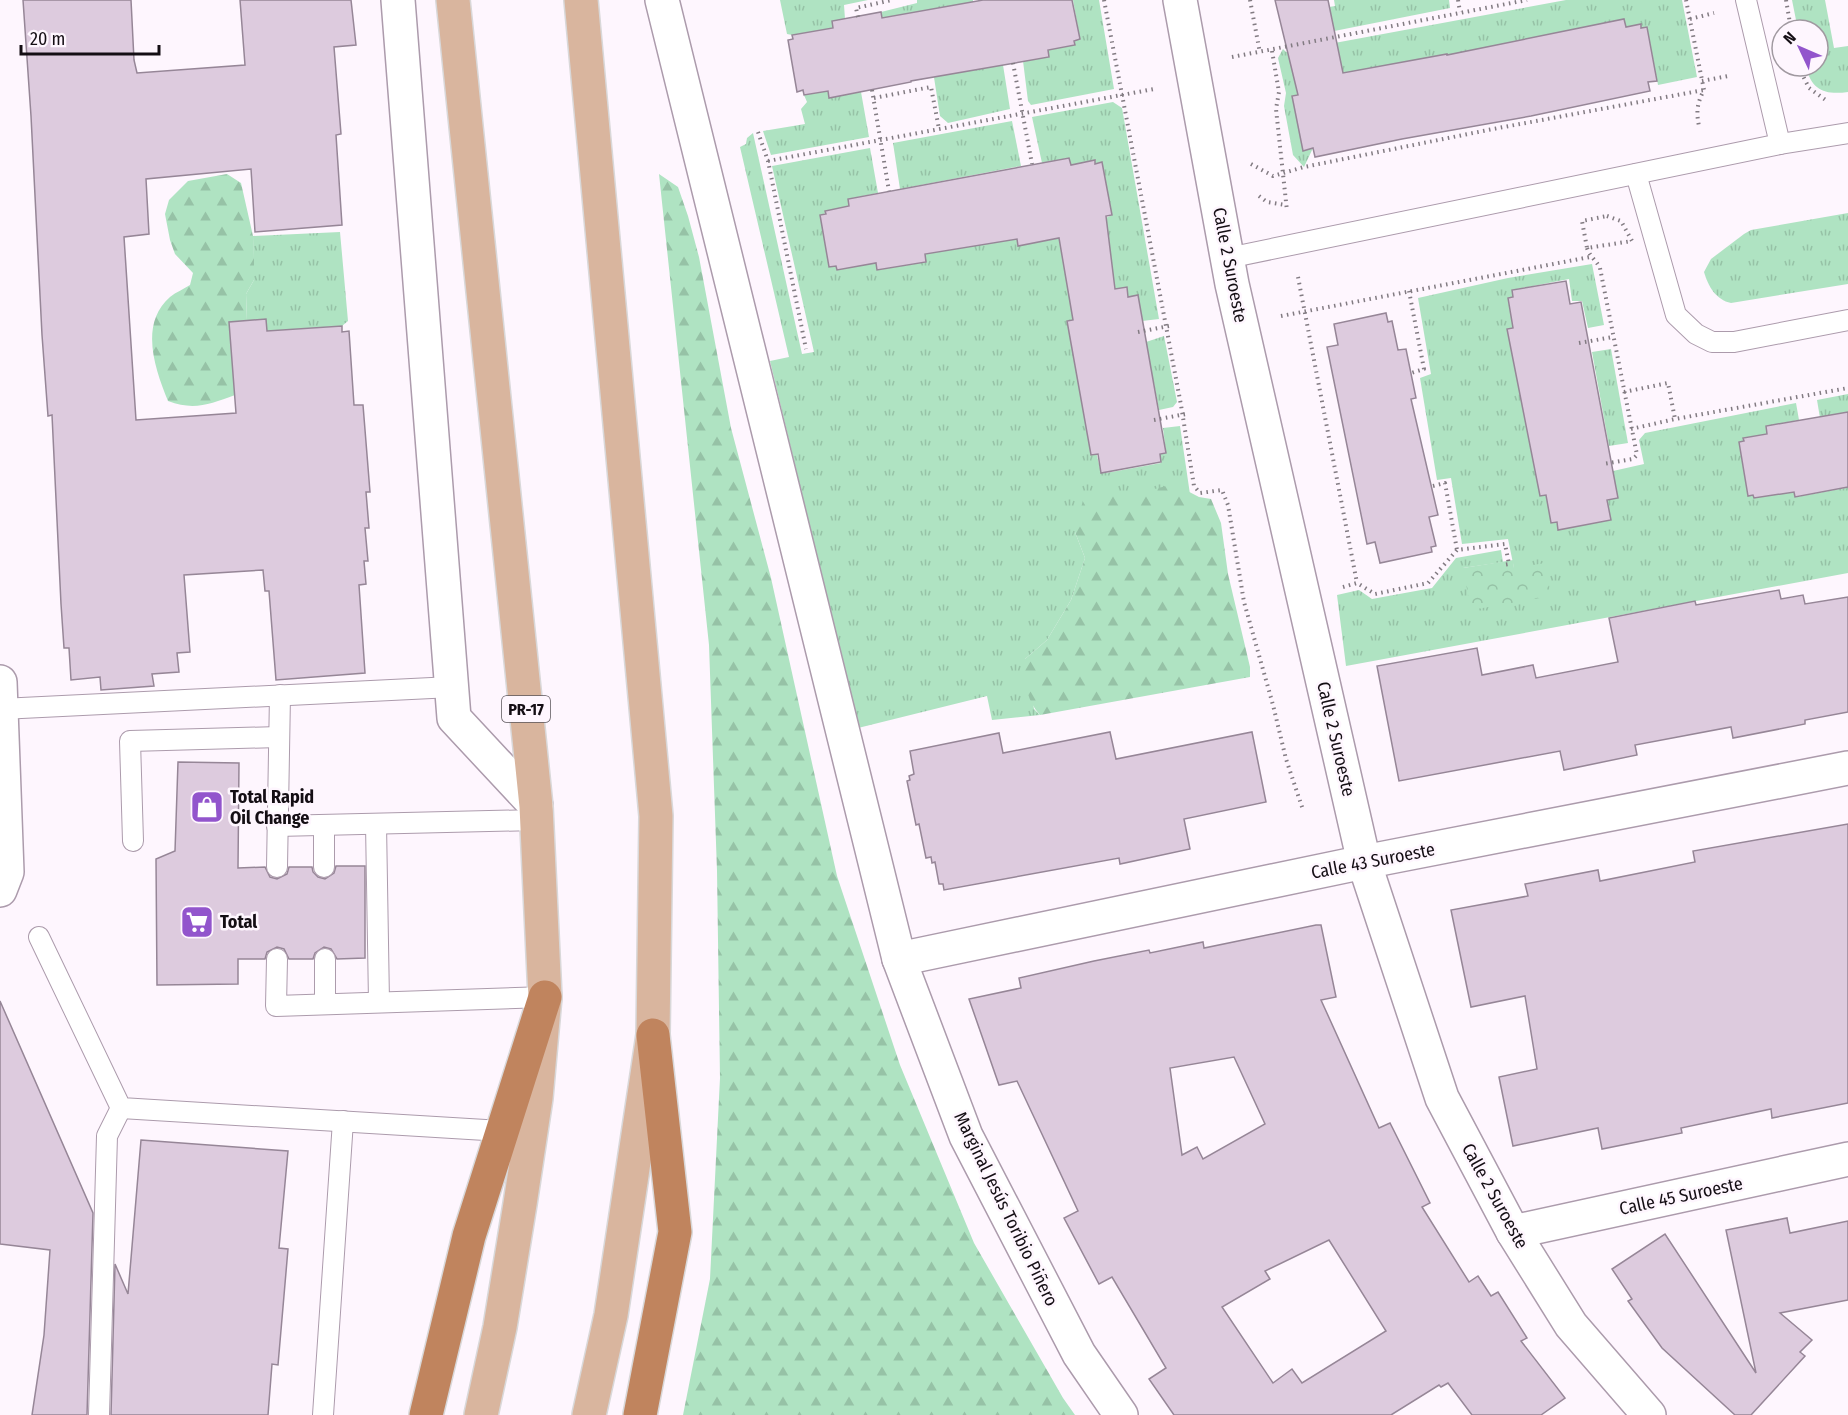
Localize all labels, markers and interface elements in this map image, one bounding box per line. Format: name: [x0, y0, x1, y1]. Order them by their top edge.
scale bar: [21, 18, 159, 56]
north arrow: [1770, 18, 1830, 78]
text: 20 m: [30, 28, 65, 50]
text: N: [1779, 28, 1800, 48]
street label: Calle 2 Suroeste: [1208, 205, 1252, 325]
street label: Calle 2 Suroeste: [1312, 680, 1360, 799]
road number: PR-17: [502, 696, 550, 722]
place label: Total Rapid Oil Change: [230, 786, 314, 829]
shop icon: Total Rapid Oil Change: [189, 789, 225, 825]
street label: Calle 43 Suroeste: [1309, 838, 1437, 884]
supermarket icon: Total: [179, 904, 215, 940]
place label: Total: [220, 911, 257, 933]
street label: Marginal Jesús Toribio Piñero: [949, 1108, 1063, 1310]
street label: Calle 2 Suroeste: [1457, 1140, 1533, 1253]
street label: Calle 45 Suroeste: [1617, 1172, 1745, 1220]

